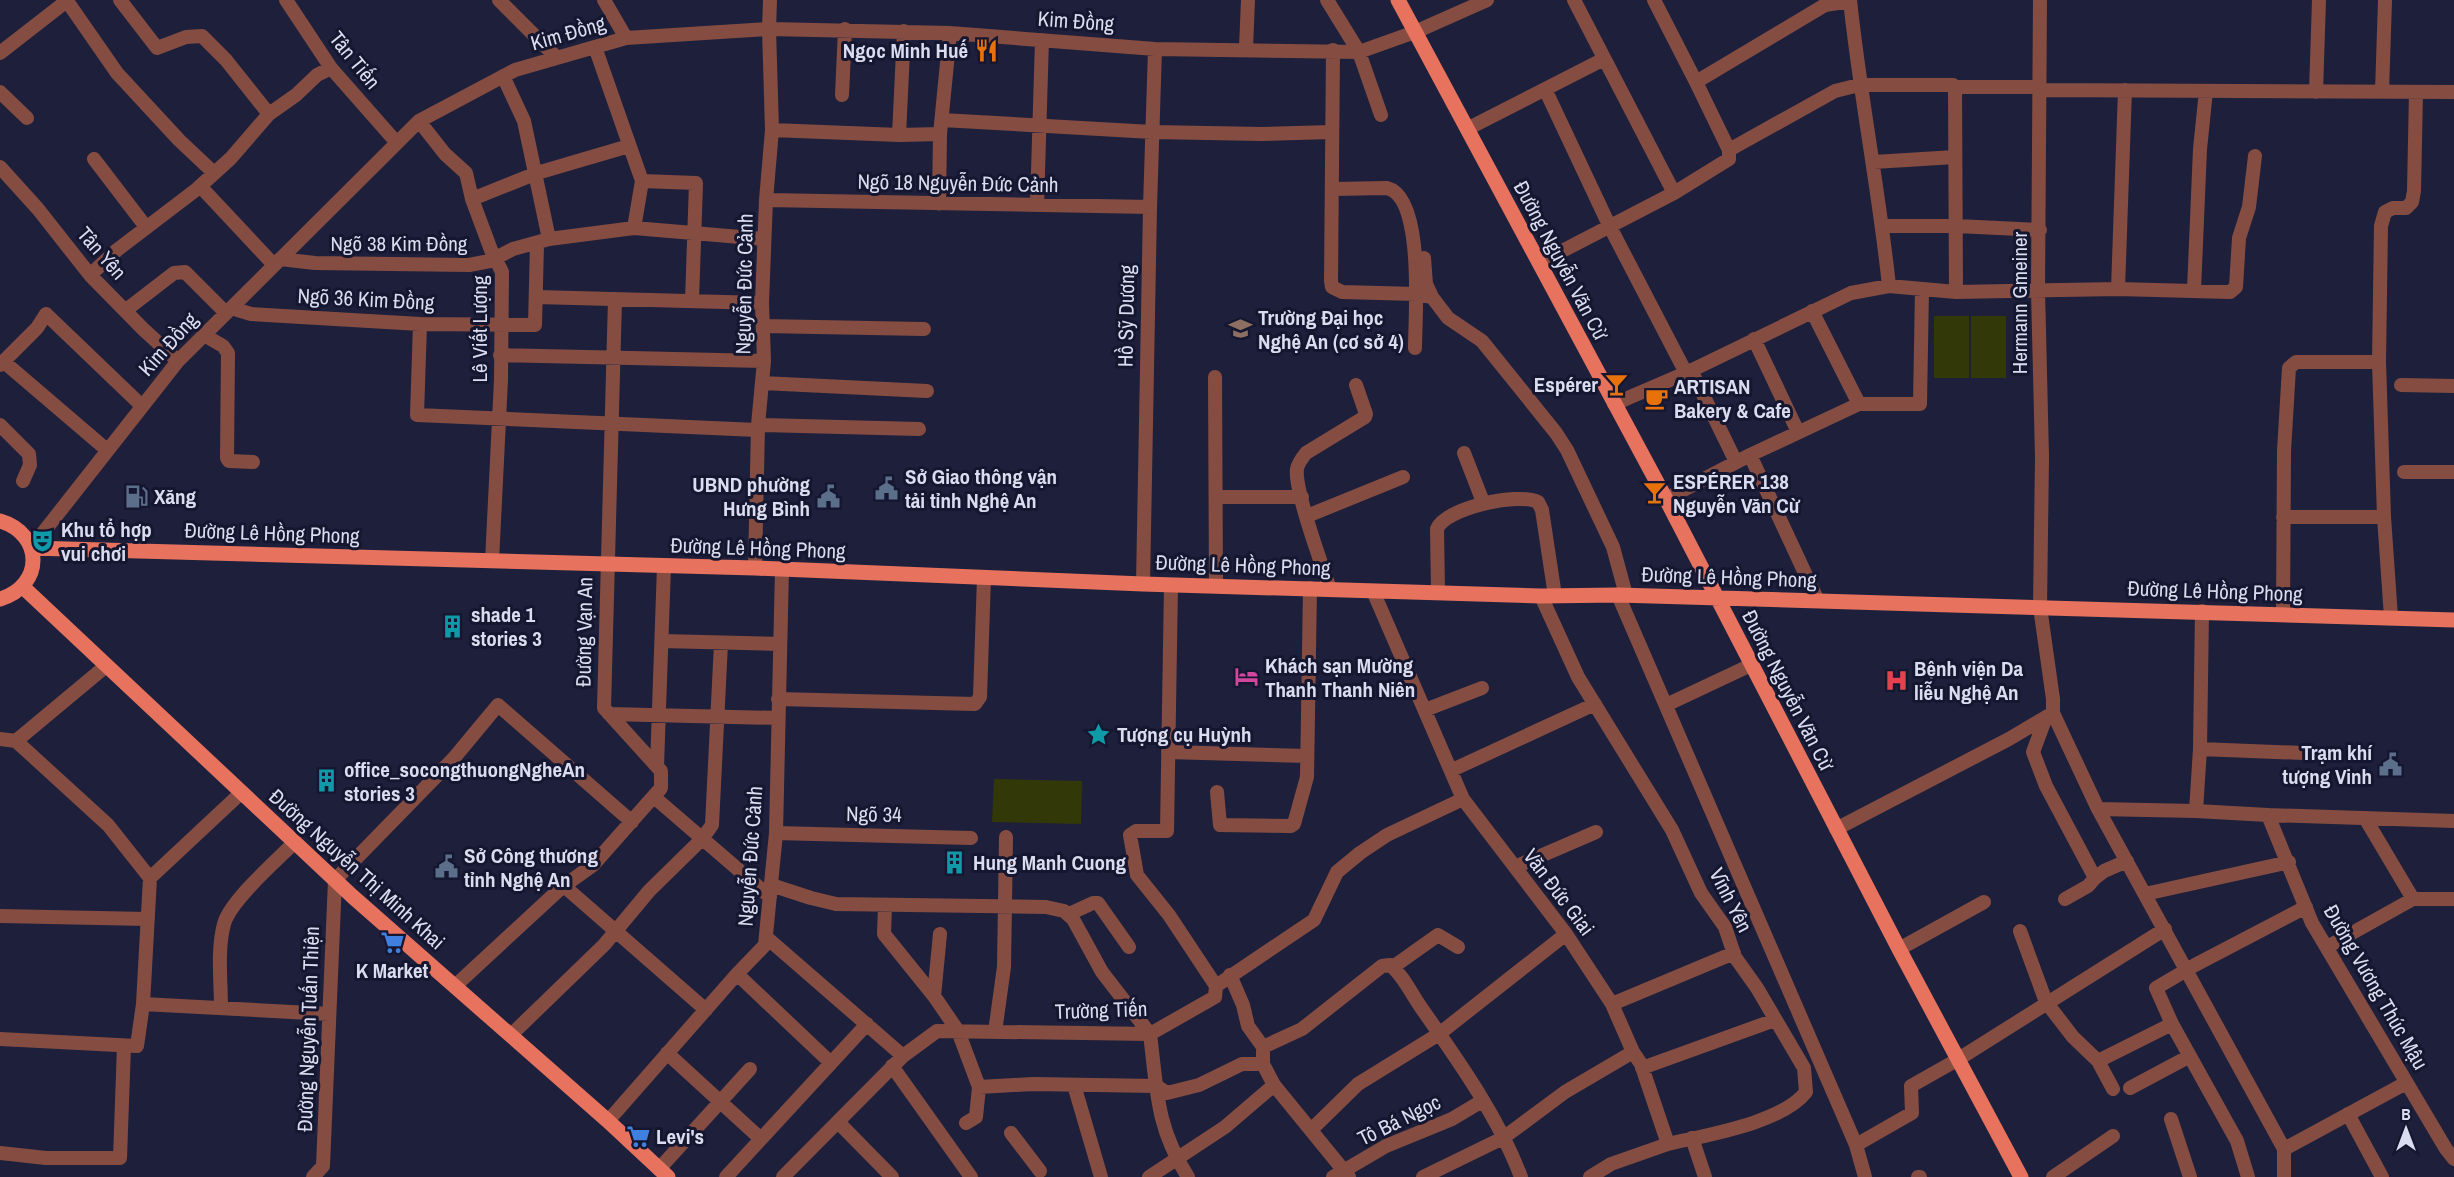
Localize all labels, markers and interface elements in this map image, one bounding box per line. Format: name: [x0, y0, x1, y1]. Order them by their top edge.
street label: Kim Đồng: [1037, 4, 1116, 38]
street label: Kim Đồng: [527, 8, 609, 57]
street label: Tân Tiến: [323, 25, 387, 95]
place label: Ngọc Minh Huế: [843, 36, 968, 65]
restaurant icon: Ngọc Minh Huế: [973, 37, 999, 63]
street label: Ngõ 18 Nguyễn Đức Cảnh: [857, 167, 1059, 199]
street label: Đường Nguyễn Văn Cừ: [1507, 176, 1616, 346]
street label: Nguyễn Đức Cảnh: [728, 213, 760, 355]
street label: Tân Yên: [71, 220, 133, 286]
street label: Ngõ 38 Kim Đồng: [331, 229, 468, 258]
street label: Hermann Gmeiner: [2005, 231, 2034, 374]
street label: Hồ Sỹ Dương: [1111, 264, 1141, 367]
street label: Lê Viết Lượng: [465, 275, 494, 382]
street label: Ngõ 36 Kim Đồng: [297, 281, 436, 317]
place label: Trường Đại học Nghệ An (cơ sở 4): [1258, 303, 1404, 356]
street label: Kim Đồng: [132, 306, 205, 382]
school or university icon: Trường Đại học Nghệ An (cơ sở 4): [1227, 316, 1253, 342]
place label: Espérer: [1534, 370, 1598, 399]
bar icon: Espérer: [1603, 371, 1629, 397]
place label: ARTISAN Bakery & Cafe: [1674, 372, 1791, 425]
cafe icon: ARTISAN Bakery & Cafe: [1643, 385, 1669, 411]
place label: Sở Giao thông vận tải tỉnh Nghệ An: [905, 462, 1057, 515]
place label: ESPÉRER 138 Nguyễn Văn Cừ: [1673, 467, 1801, 520]
place label: UBND phường Hưng Bình: [692, 470, 810, 523]
public building icon: Sở Giao thông vận tải tỉnh Nghệ An: [874, 475, 900, 501]
bar icon: ESPÉRER 138 Nguyễn Văn Cừ: [1642, 480, 1668, 506]
place label: Xăng: [154, 482, 197, 511]
fuel station icon: Xăng: [123, 483, 149, 509]
public building icon: UBND phường Hưng Bình: [815, 483, 841, 509]
place label: Khu tổ hợp vui chơi: [61, 515, 152, 568]
street label: Đường Lê Hồng Phong: [184, 515, 360, 551]
theatre icon: Khu tổ hợp vui chơi: [30, 528, 56, 554]
street label: Đường Lê Hồng Phong: [670, 530, 846, 566]
street label: Đường Lê Hồng Phong: [1155, 547, 1331, 583]
street label: Đường Lê Hồng Phong: [1641, 559, 1817, 595]
street label: Đường Lê Hồng Phong: [2127, 573, 2303, 609]
street label: Đường Vạn An: [569, 577, 599, 687]
place label: shade 1 stories 3: [471, 600, 542, 653]
street label: Đường Nguyễn Văn Cừ: [1735, 605, 1841, 776]
building icon: shade 1 stories 3: [440, 613, 466, 639]
place label: Khách sạn Mường Thanh Thanh Niên: [1265, 651, 1415, 704]
place label: Bệnh viện Da liễu Nghệ An: [1914, 654, 2024, 707]
hotel icon: Khách sạn Mường Thanh Thanh Niên: [1234, 664, 1260, 690]
hospital icon: Bệnh viện Da liễu Nghệ An: [1883, 667, 1909, 693]
place label: Tượng cụ Huỳnh: [1117, 720, 1252, 749]
place icon: Tượng cụ Huỳnh: [1086, 721, 1112, 747]
place label: Trạm khí tượng Vinh: [2282, 738, 2373, 791]
public building icon: Trạm khí tượng Vinh: [2377, 751, 2403, 777]
place label: office_socongthuongNgheAn stories 3: [344, 755, 585, 808]
building icon: office_socongthuongNgheAn stories 3: [313, 768, 339, 794]
street label: Đường Nguyễn Thị Minh Khai: [263, 782, 451, 956]
street label: Nguyễn Đức Cảnh: [731, 785, 769, 927]
street label: Ngõ 34: [846, 799, 902, 829]
place label: Sở Công thương tỉnh Nghệ An: [464, 841, 598, 894]
street label: Văn Đức Giai: [1517, 842, 1601, 942]
place label: Hung Manh Cuong: [973, 848, 1127, 877]
building icon: Hung Manh Cuong: [942, 849, 968, 875]
public building icon: Sở Công thương tỉnh Nghệ An: [433, 854, 459, 880]
street label: Vĩnh Yên: [1702, 863, 1760, 937]
street label: Đường Vương Thúc Mậu: [2317, 899, 2435, 1075]
street label: Đường Nguyễn Tuấn Thiện: [290, 926, 326, 1132]
supermarket icon: K Market: [379, 929, 405, 955]
place label: K Market: [356, 956, 429, 985]
street label: Trường Tiến: [1054, 994, 1148, 1026]
street label: Tô Bá Ngọc: [1353, 1087, 1445, 1153]
north arrow: [2376, 1099, 2436, 1159]
text: B: [2401, 1103, 2411, 1125]
place label: Levi's: [656, 1122, 704, 1151]
supermarket icon: Levi's: [625, 1123, 651, 1149]

